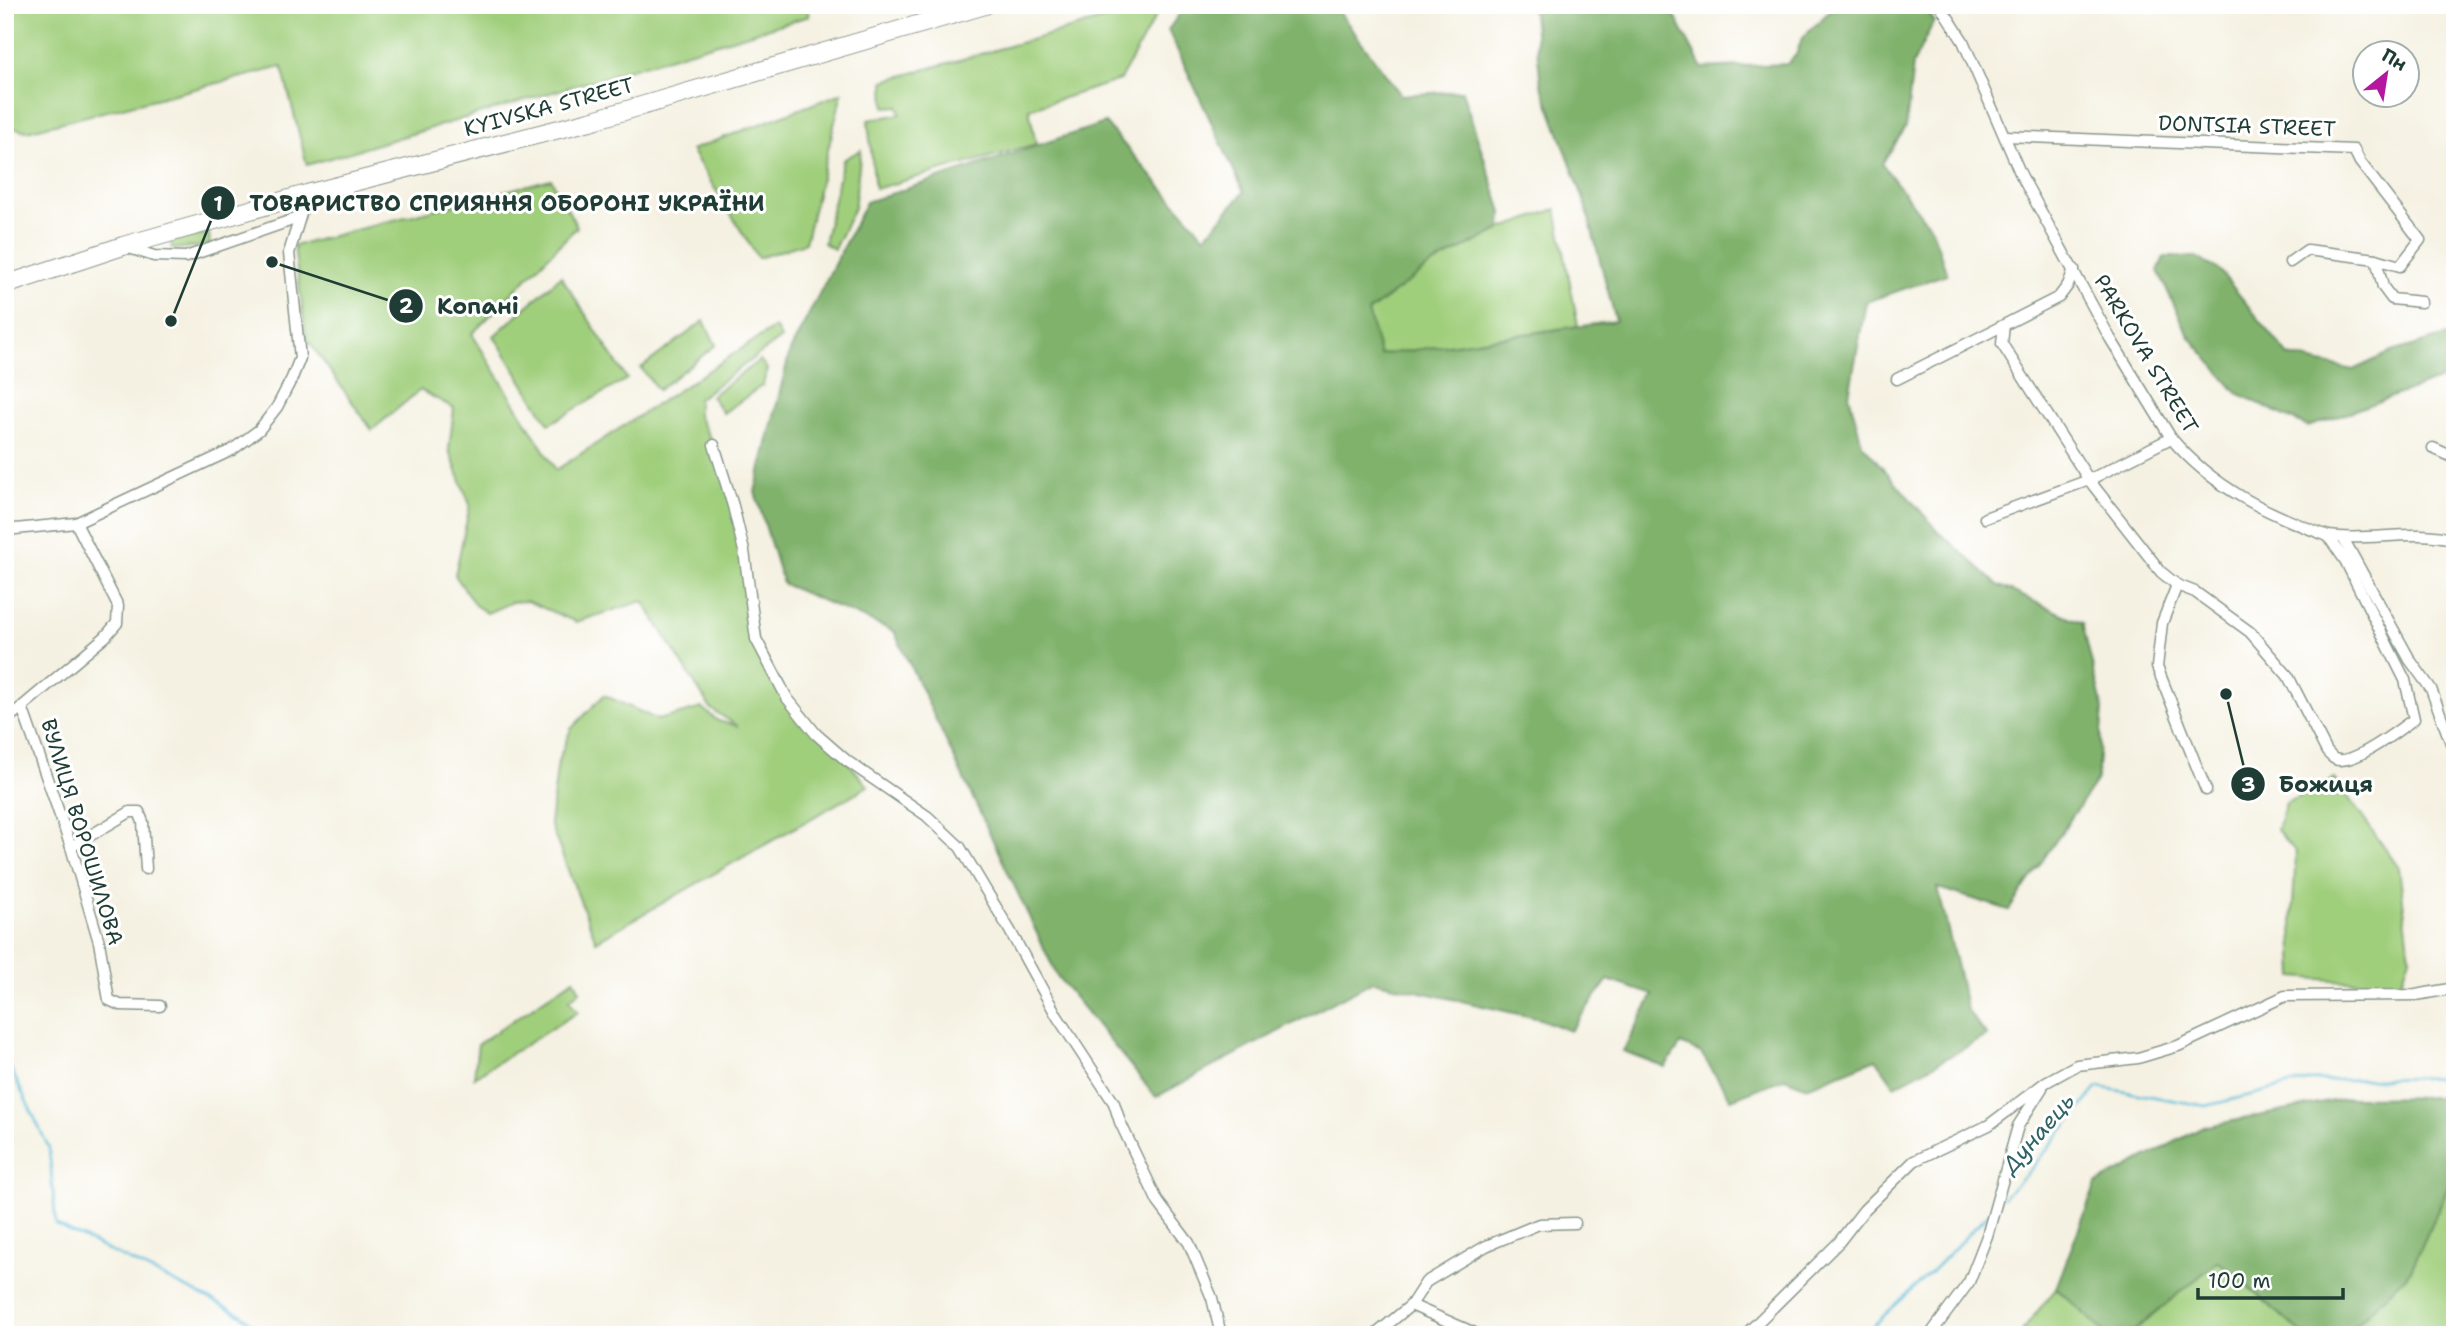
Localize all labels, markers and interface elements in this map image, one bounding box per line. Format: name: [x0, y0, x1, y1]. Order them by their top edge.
north arrow: [2352, 38, 2422, 108]
text: Пн: [2377, 43, 2411, 77]
street label: KYIVSKA STREET: [461, 71, 637, 143]
street label: DONTSIA STREET: [2158, 109, 2336, 143]
callout: ТОВАРИСТВО СПРИЯННЯ ОБОРОНІ УКРАЇНИ: [201, 181, 779, 225]
text: ТОВАРИСТВО СПРИЯННЯ ОБОРОНІ УКРАЇНИ: [249, 188, 765, 218]
text: 1: [213, 190, 223, 218]
street label: PARKOVA STREET: [2087, 269, 2205, 439]
callout: Копані: [389, 284, 533, 328]
text: Копані: [437, 291, 519, 321]
text: 2: [399, 292, 414, 320]
street label: ВУЛИЦЯ ВОРОШИЛОВА: [34, 715, 130, 949]
callout: Божиця: [2230, 762, 2388, 806]
text: Божиця: [2279, 769, 2373, 799]
text: 3: [2241, 771, 2255, 799]
water label: Дунаець: [1993, 1086, 2081, 1181]
scale bar: [2198, 1256, 2343, 1300]
text: 100 m: [2208, 1267, 2271, 1295]

